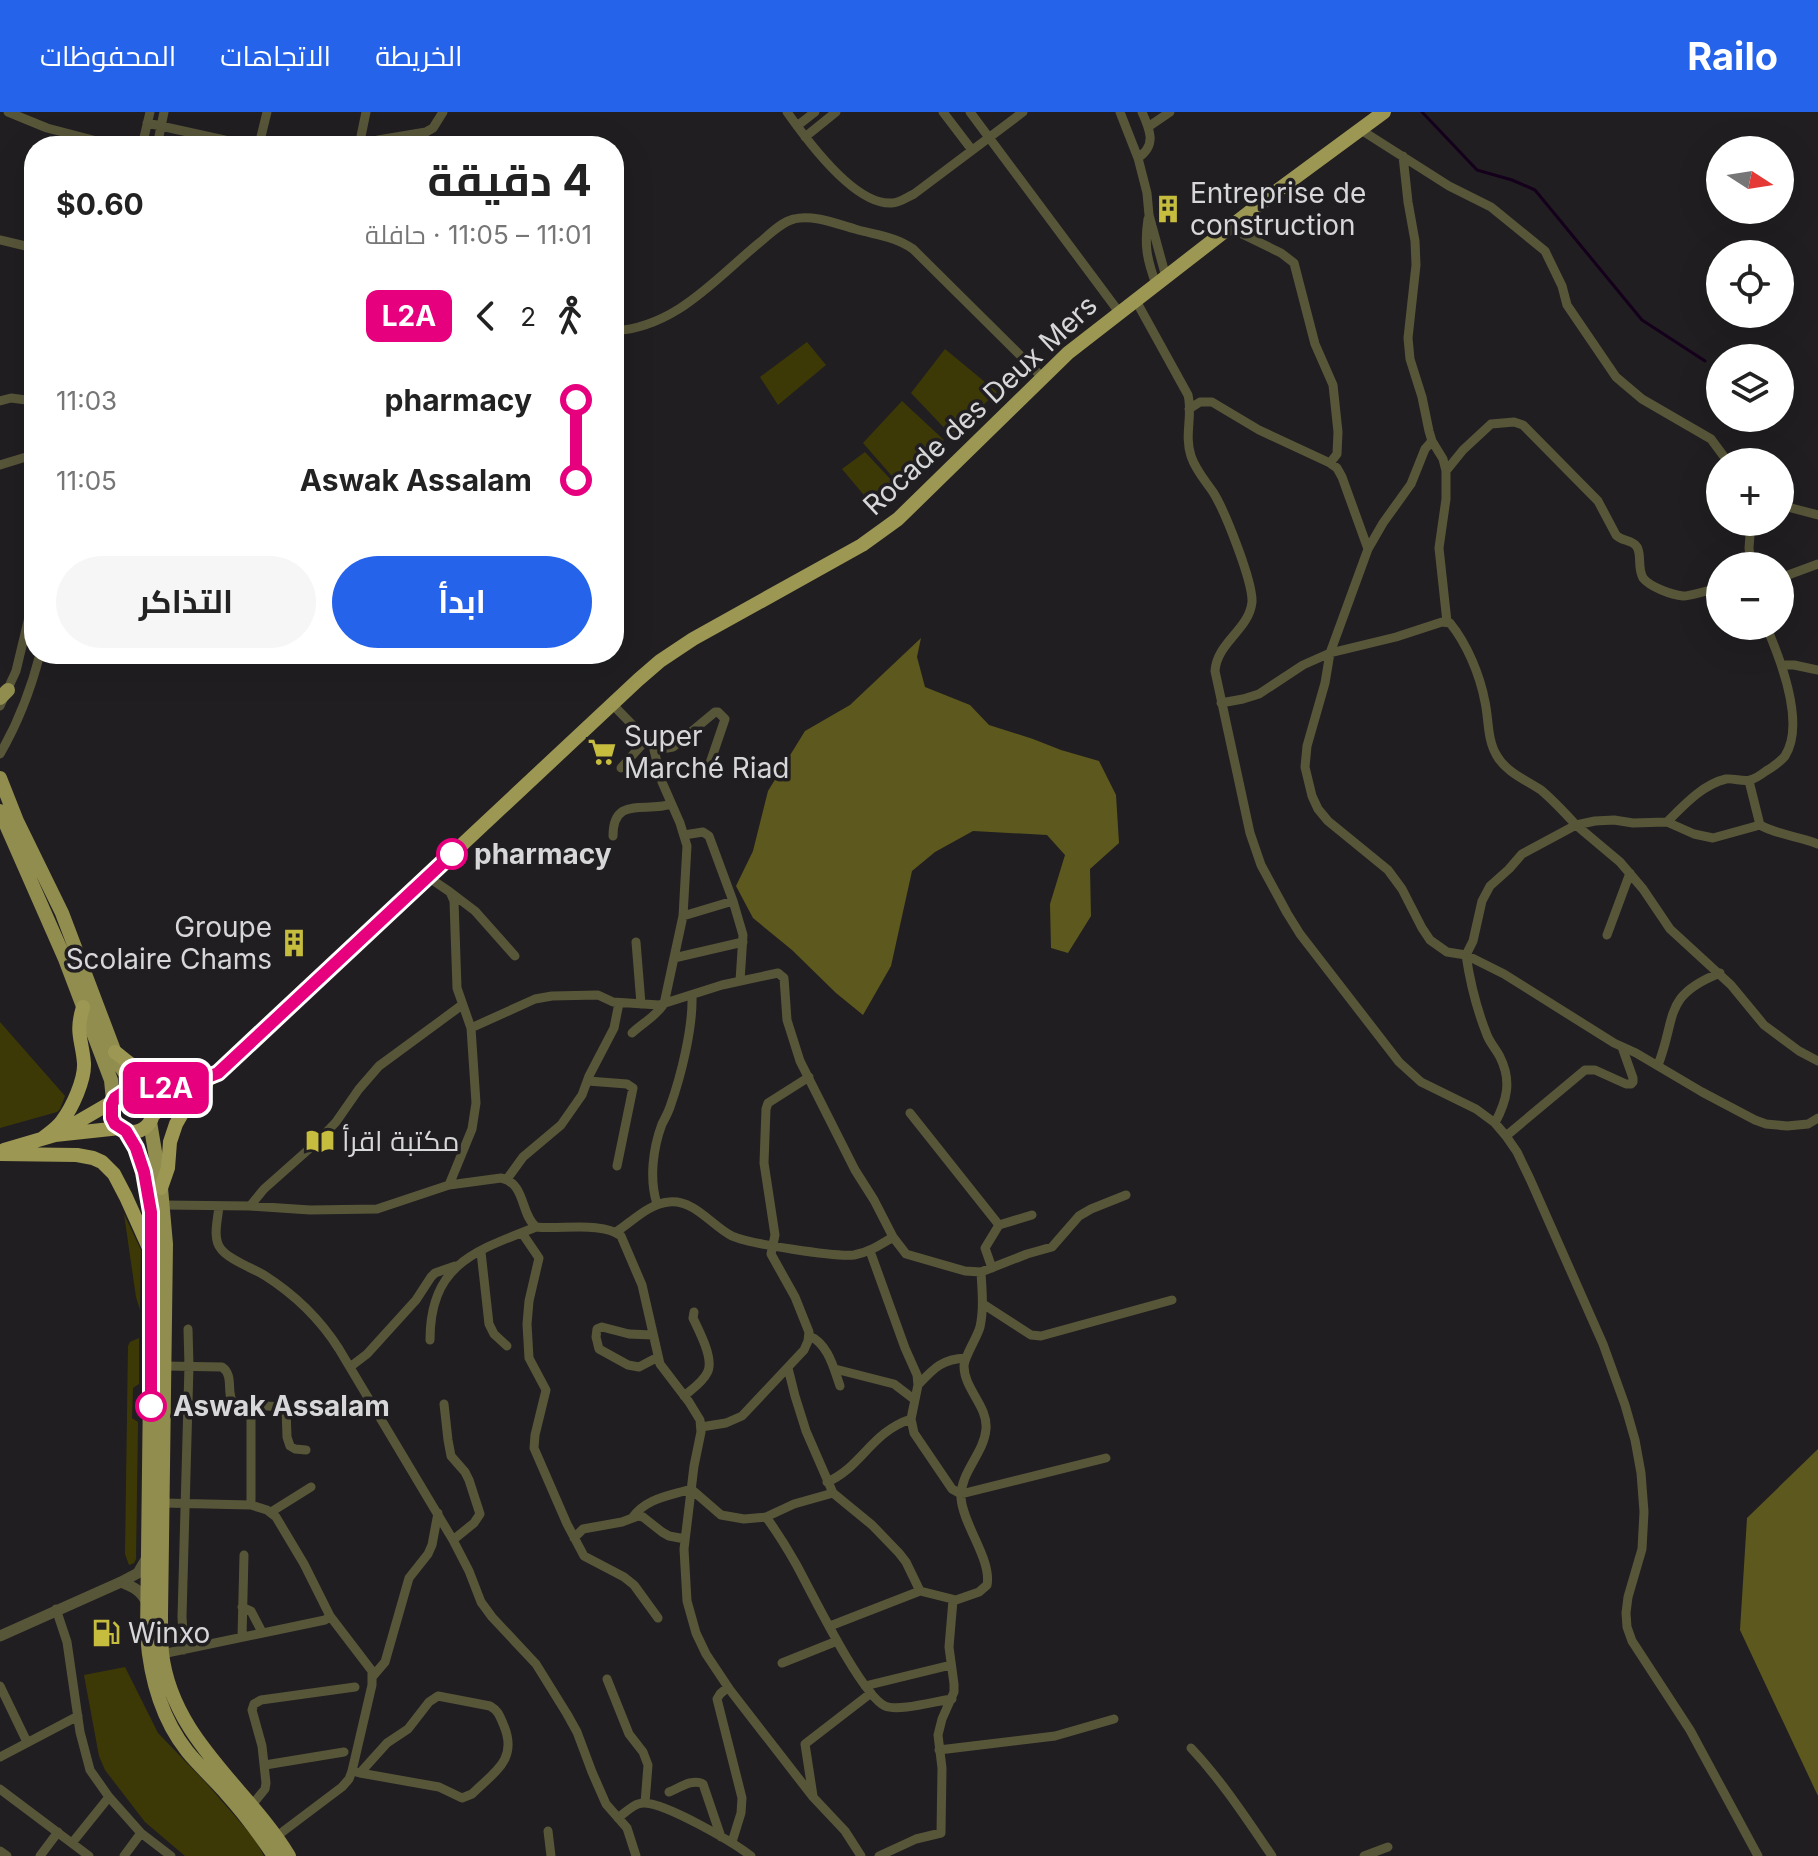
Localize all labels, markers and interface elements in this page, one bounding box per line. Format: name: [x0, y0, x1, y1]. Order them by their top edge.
text: Railo: [1687, 33, 1778, 79]
text: المحفوظات: [40, 39, 176, 73]
text: الاتجاهات: [220, 39, 331, 73]
text: الخريطة: [375, 39, 463, 73]
north arrow: [1706, 136, 1794, 224]
map controls: [1706, 136, 1794, 640]
text: 4 دقيقة: [427, 153, 592, 207]
place label: Entreprise de construction: [1190, 176, 1366, 242]
text: $0.60: [56, 186, 144, 222]
building icon: Entreprise de construction: [1153, 194, 1183, 224]
text: 11:01 – 11:05 · حافلة: [365, 219, 592, 250]
button: locate: [1706, 240, 1794, 328]
street label: Rocade des Deux Mers: [856, 288, 1104, 522]
icon: back: [464, 294, 508, 338]
icon: walk: [548, 294, 592, 338]
text: L2A: [382, 299, 436, 333]
text: 2: [520, 301, 536, 332]
button: layers: [1706, 344, 1794, 432]
text: pharmacy: [385, 382, 532, 418]
text: 11:03: [56, 385, 117, 416]
button: +: [1706, 448, 1794, 536]
text: Aswak Assalam: [300, 462, 532, 498]
text: 11:05: [56, 465, 117, 496]
button: −: [1706, 552, 1794, 640]
button: التذاكر: [56, 556, 316, 648]
button: ابدأ: [332, 556, 592, 648]
place label: Super Marché Riad: [624, 719, 790, 785]
supermarket icon: Super Marché Riad: [587, 737, 617, 767]
place label: pharmacy: [474, 837, 612, 871]
marker: pharmacy: [437, 839, 467, 869]
place label: Groupe Scolaire Chams: [66, 910, 272, 976]
building icon: Groupe Scolaire Chams: [279, 928, 309, 958]
line badge: L2A: [120, 1062, 212, 1114]
text: L2A: [139, 1071, 193, 1105]
place label: مكتبة اقرأ: [342, 1124, 459, 1158]
library icon: مكتبة اقرأ: [305, 1126, 335, 1156]
place label: Aswak Assalam: [173, 1389, 390, 1423]
marker: Aswak Assalam: [136, 1391, 166, 1421]
place label: Winxo: [128, 1616, 210, 1650]
fuel station icon: Winxo: [91, 1618, 121, 1648]

